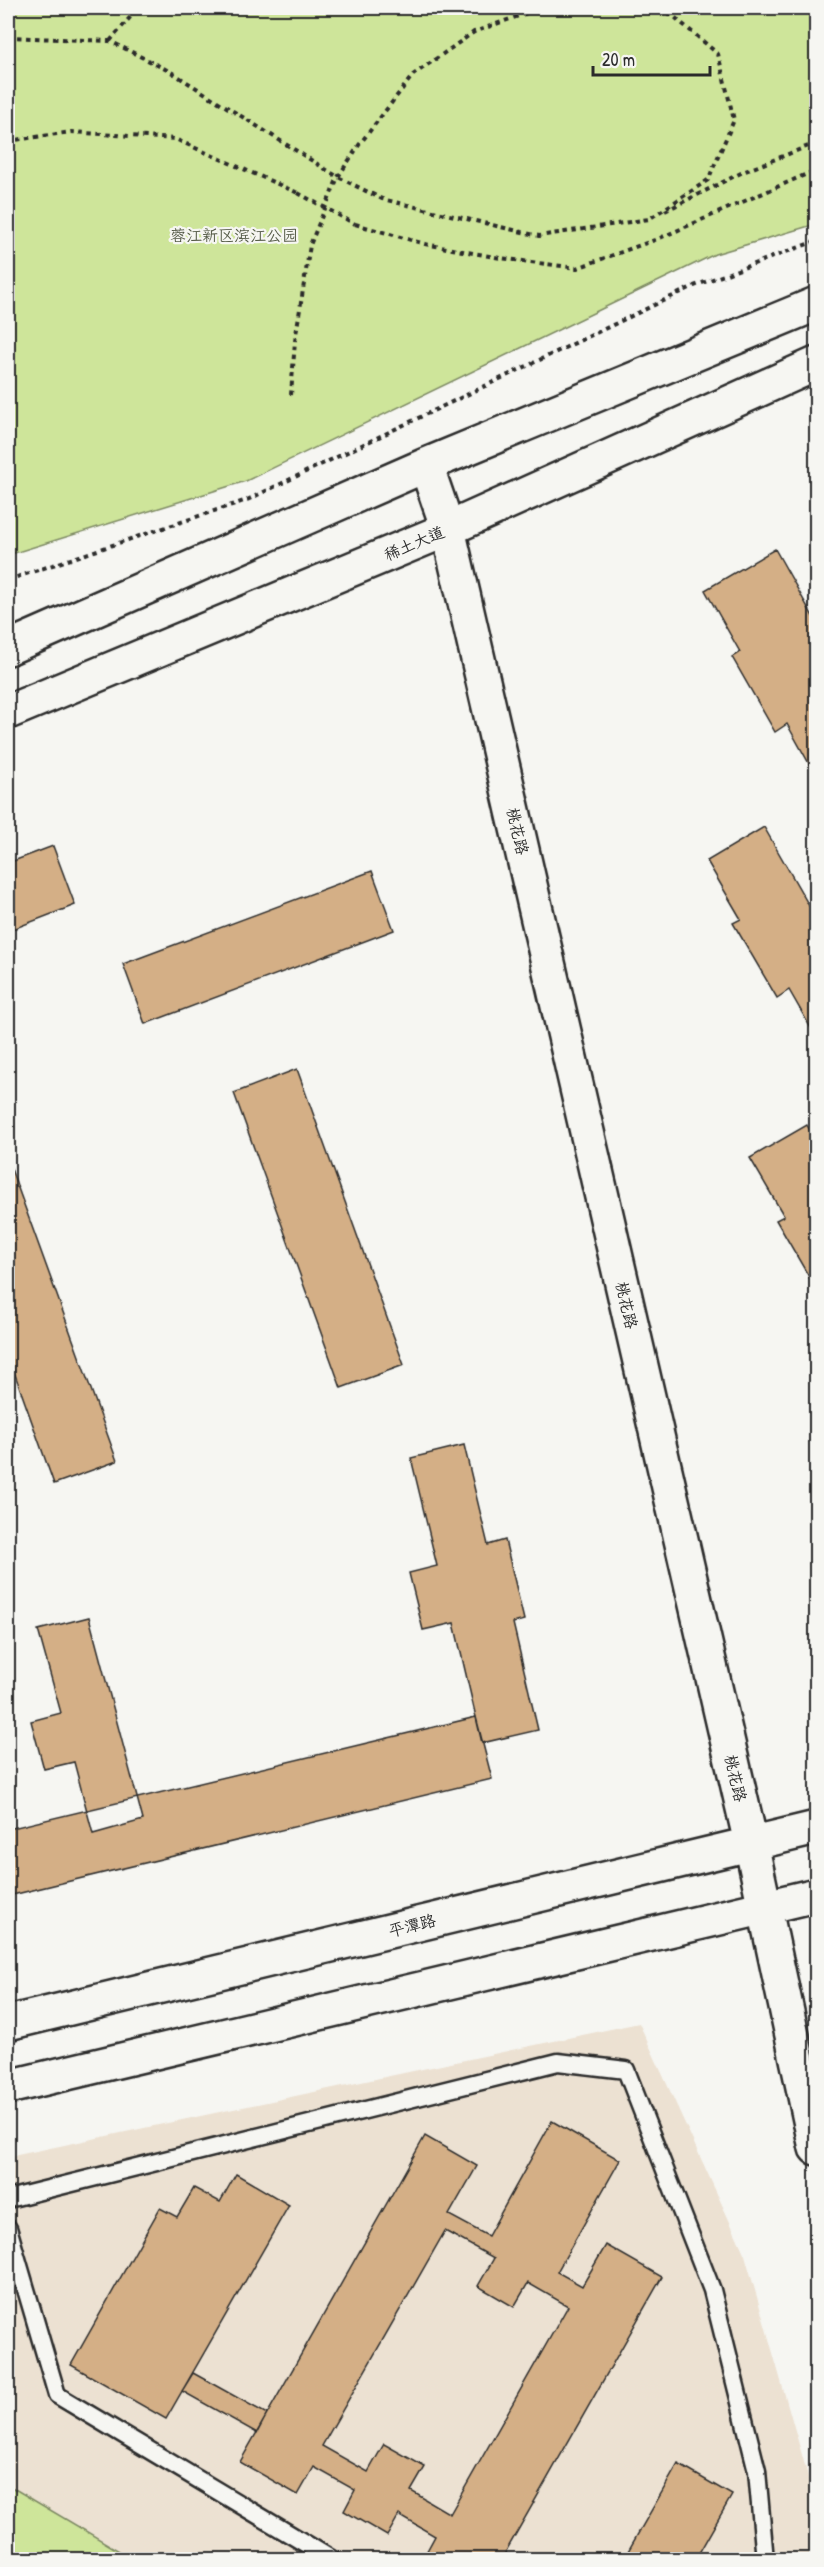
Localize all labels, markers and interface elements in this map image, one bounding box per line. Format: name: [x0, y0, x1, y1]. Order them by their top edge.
scale bar: [593, 39, 710, 77]
text: 20 m: [602, 47, 635, 72]
park label: 蓉江新区滨江公园: [170, 224, 298, 246]
street label: 稀土大道: [380, 520, 448, 566]
street label: 桃花路: [502, 805, 534, 857]
street label: 桃花路: [611, 1279, 643, 1331]
street label: 桃花路: [720, 1752, 752, 1804]
street label: 平潭路: [386, 1909, 438, 1941]

